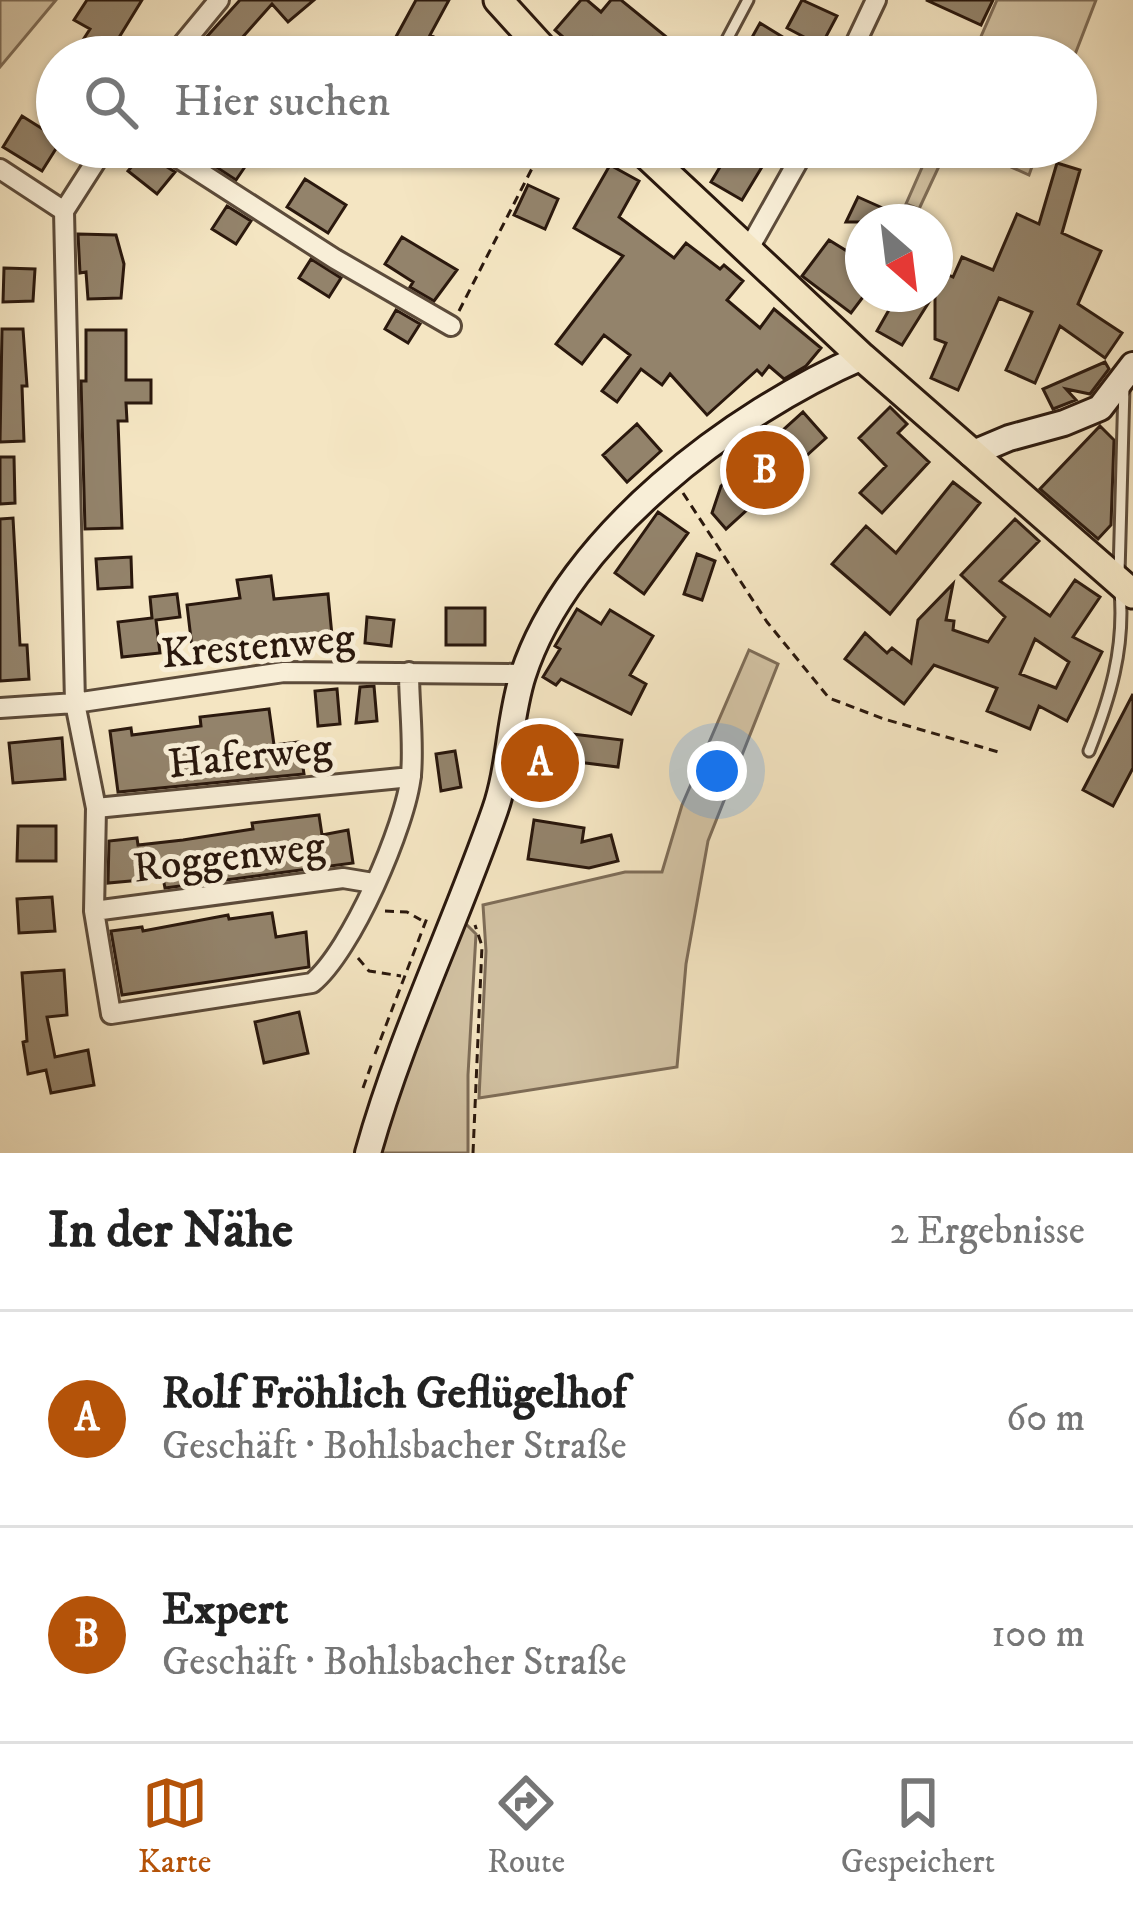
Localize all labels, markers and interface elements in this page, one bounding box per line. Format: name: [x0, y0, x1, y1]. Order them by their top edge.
search box: [36, 36, 1097, 168]
icon: search: [78, 69, 144, 135]
text: Hier suchen: [174, 74, 390, 130]
north arrow: [845, 204, 953, 312]
pin: B: [726, 425, 804, 515]
street label: Krestenweg: [159, 613, 357, 681]
pin: A: [501, 718, 579, 808]
street label: Haferweg: [166, 722, 335, 791]
your location: [687, 741, 747, 801]
street label: Roggenweg: [130, 820, 328, 896]
text: In der Nähe: [48, 1199, 293, 1263]
text: 2 Ergebnisse: [889, 1207, 1085, 1256]
text: Rolf Fröhlich Geflügelhof: [162, 1366, 627, 1422]
text: A: [75, 1394, 99, 1443]
text: 60 m: [1006, 1394, 1085, 1443]
text: Geschäft · Bohlsbacher Straße: [162, 1422, 627, 1471]
text: Expert: [162, 1582, 288, 1638]
text: B: [75, 1610, 99, 1659]
text: 100 m: [991, 1610, 1085, 1659]
text: Geschäft · Bohlsbacher Straße: [162, 1638, 627, 1687]
tab: Karte: [138, 1770, 212, 1883]
tab: Route: [487, 1770, 565, 1883]
tab: Gespeichert: [841, 1770, 995, 1883]

